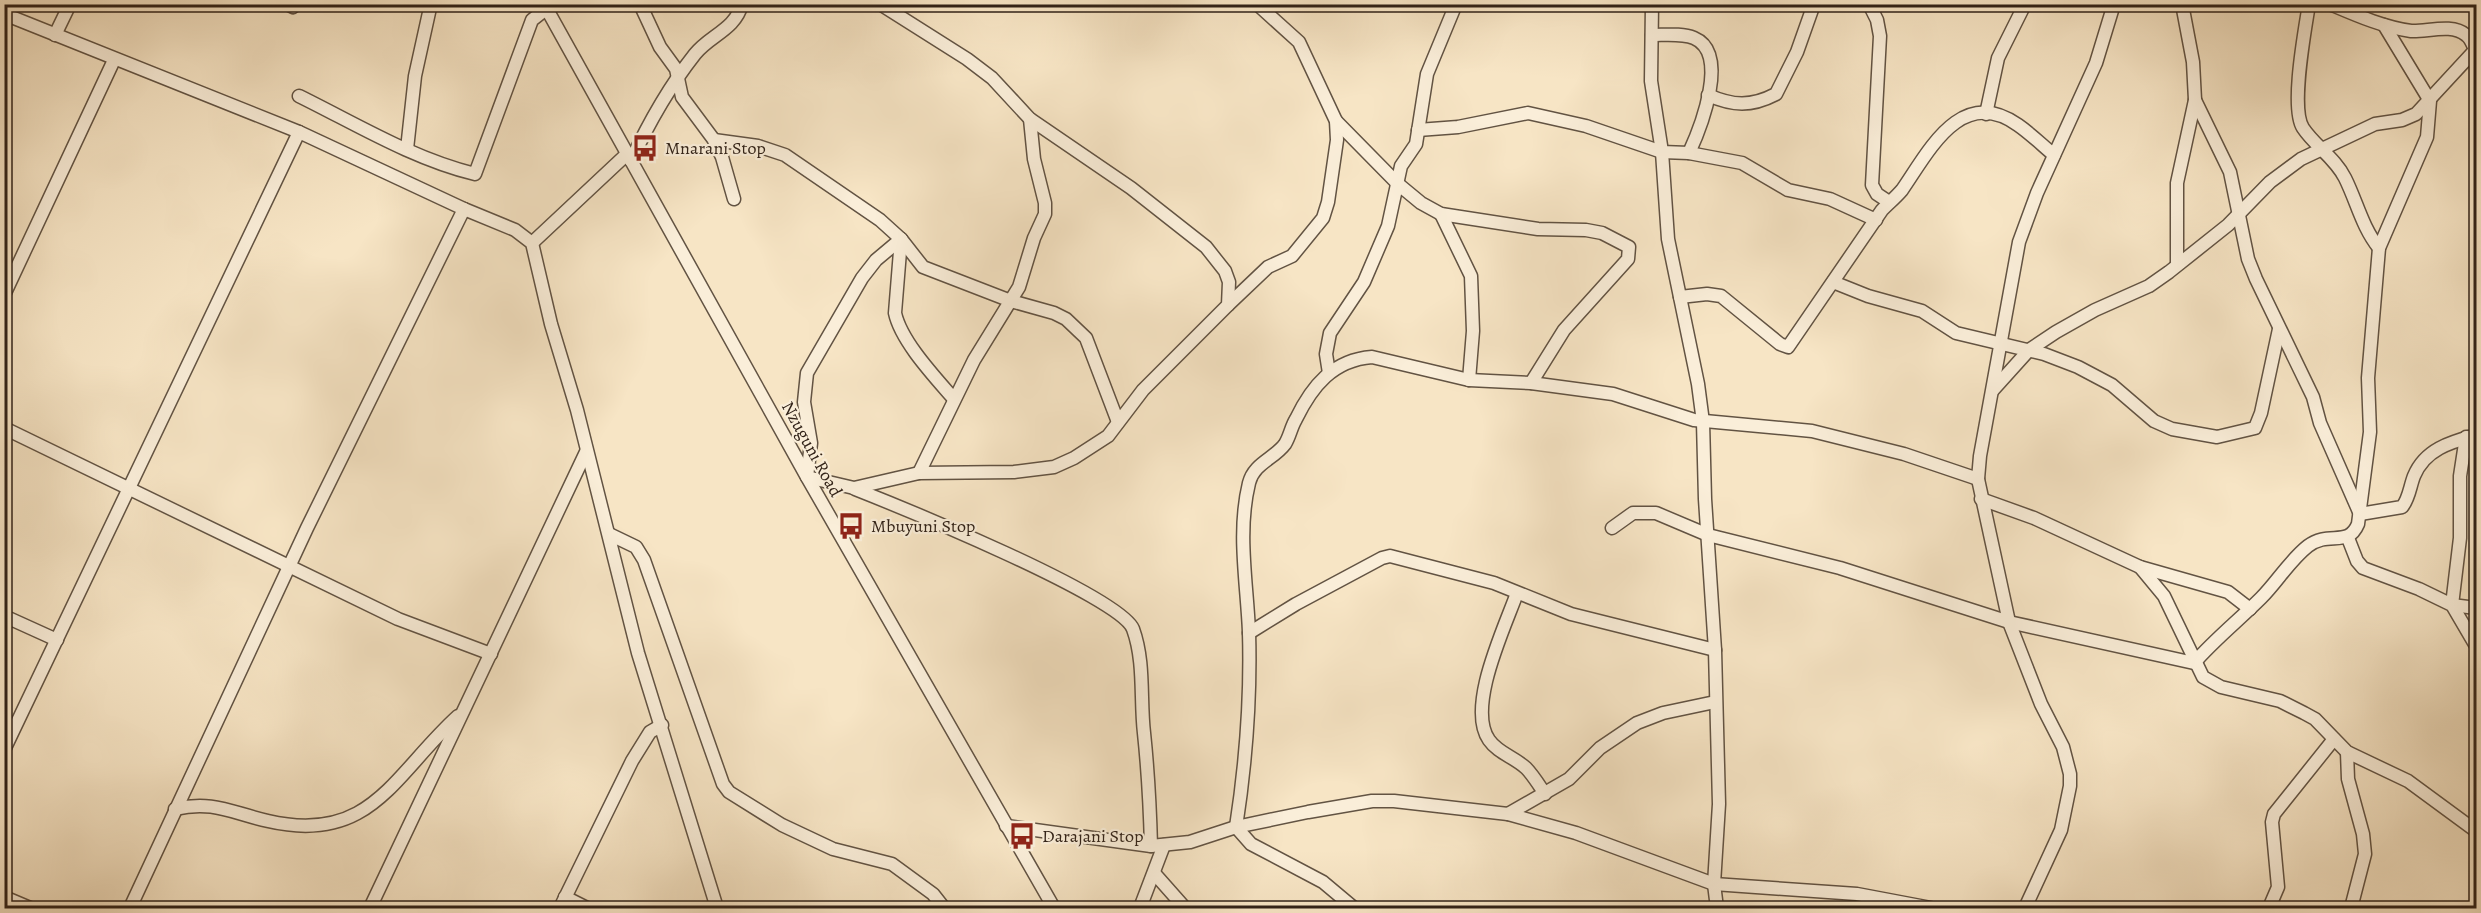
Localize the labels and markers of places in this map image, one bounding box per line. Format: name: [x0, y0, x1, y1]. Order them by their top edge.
bus stop icon: Mnarani Stop: [630, 133, 660, 163]
place label: Mnarani Stop: [665, 136, 766, 160]
bus stop icon: Mbuyuni Stop: [836, 511, 866, 541]
place label: Mbuyuni Stop: [871, 514, 975, 538]
bus stop icon: Darajani Stop: [1007, 821, 1037, 851]
place label: Darajani Stop: [1042, 824, 1143, 848]

